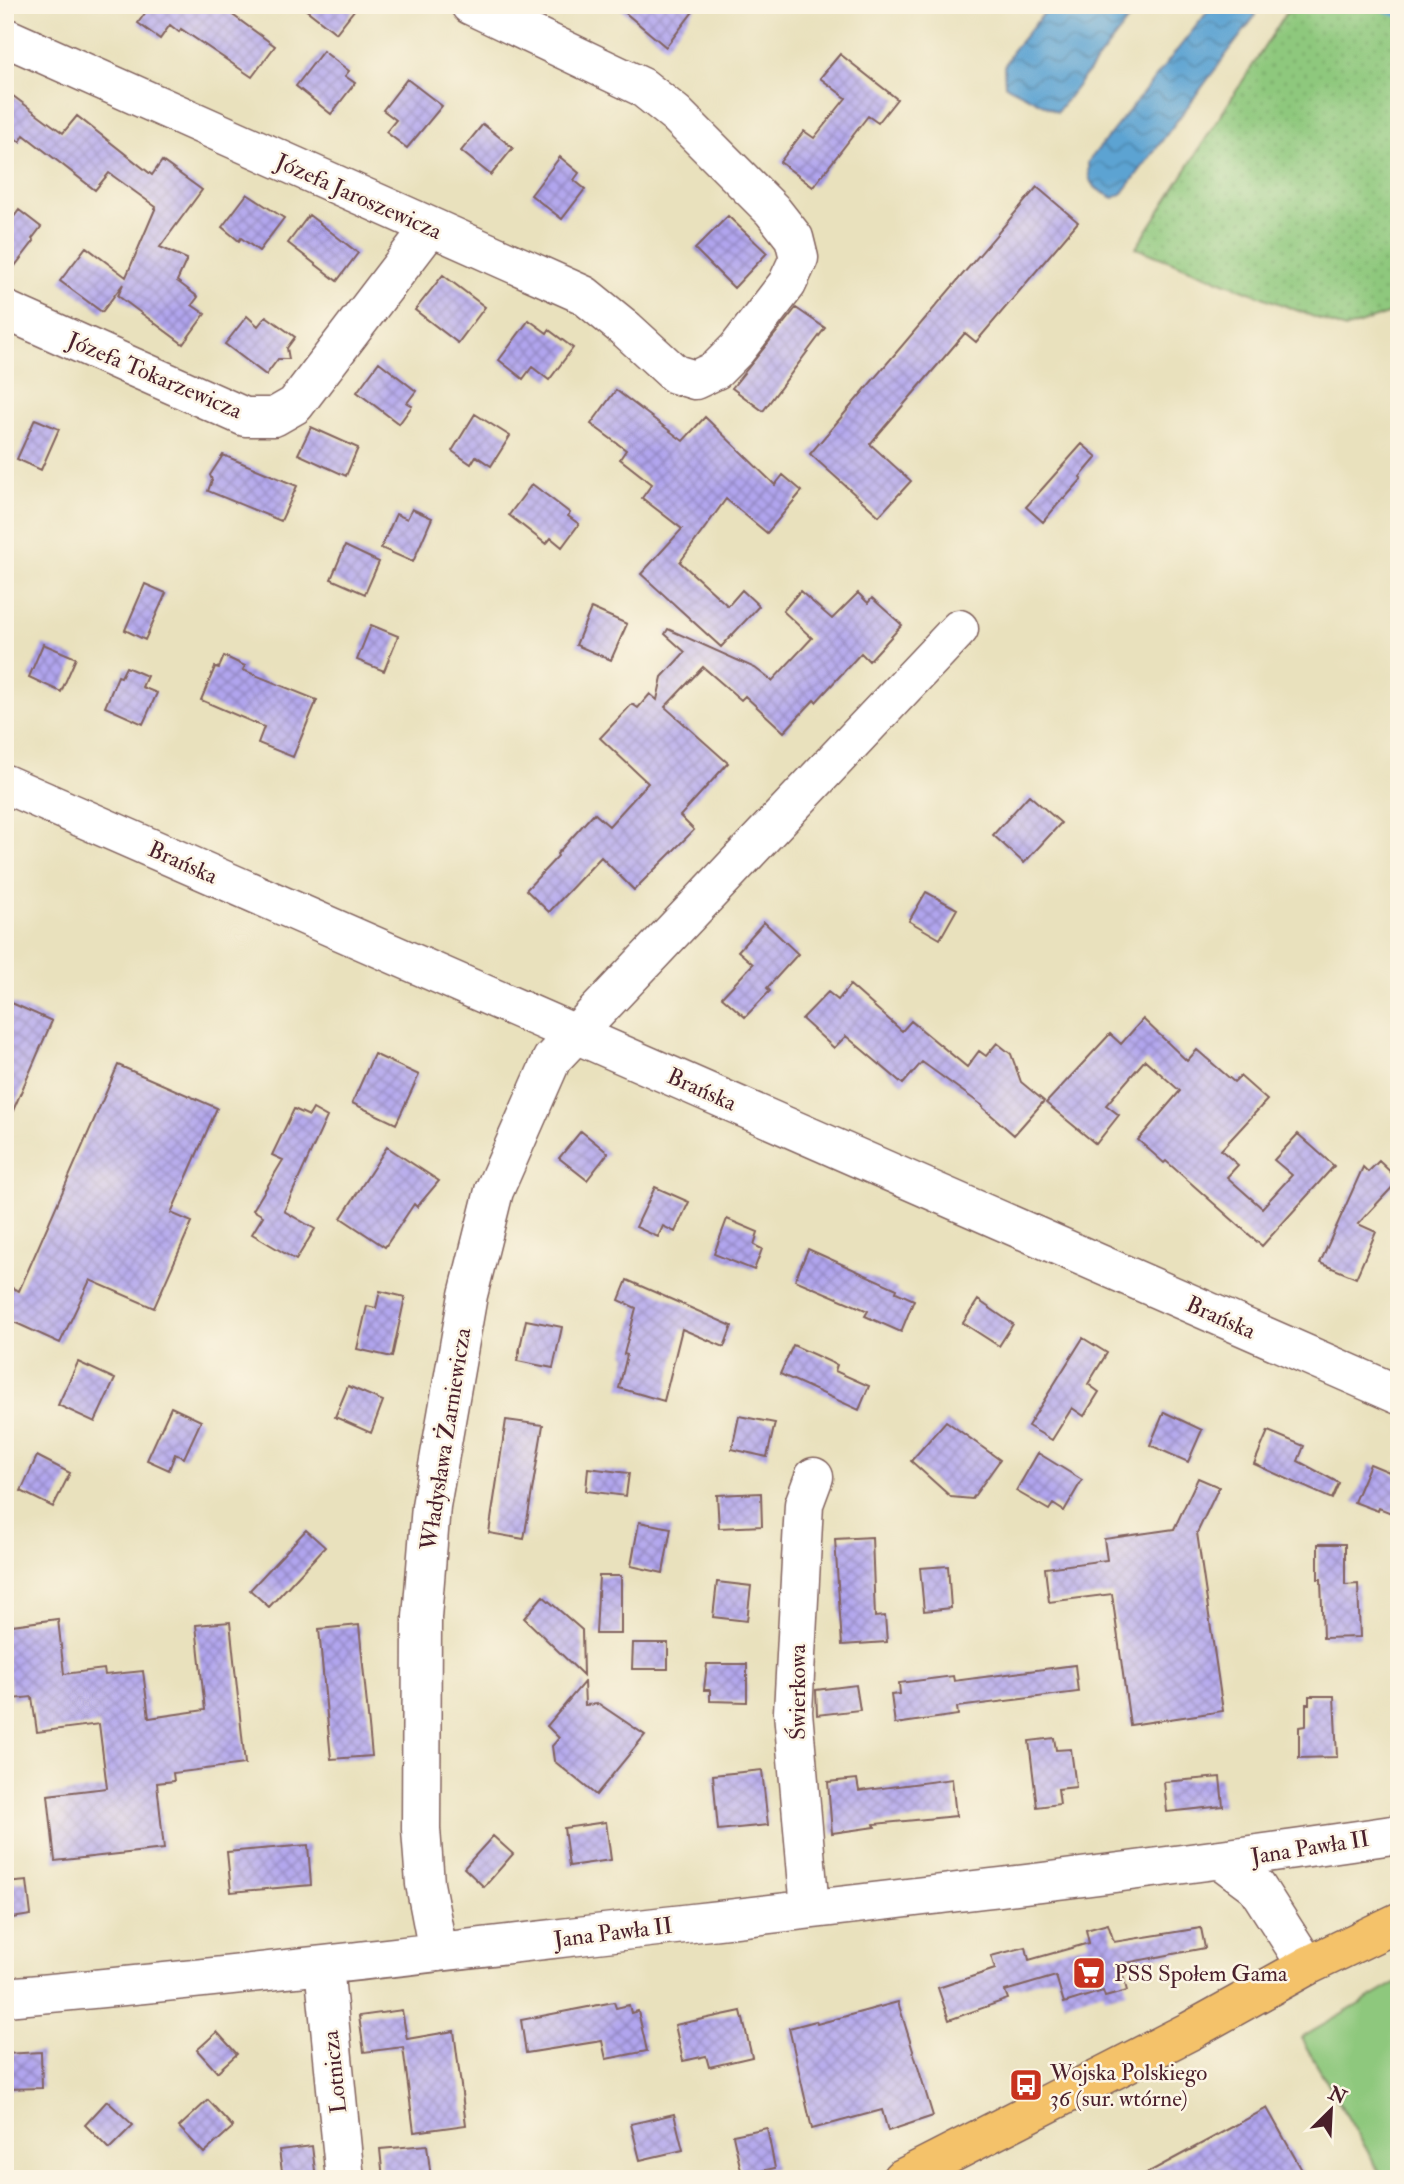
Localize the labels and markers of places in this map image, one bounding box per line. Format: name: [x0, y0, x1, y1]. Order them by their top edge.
supermarket icon: PSS Społem Gama: [1070, 1954, 1108, 1992]
place label: PSS Społem Gama: [1114, 1959, 1288, 1989]
place label: Wojska Polskiego 36 (sur. wtórne): [1049, 2058, 1207, 2113]
bus stop icon: Wojska Polskiego 36 (sur. wtórne): [1007, 2066, 1045, 2104]

